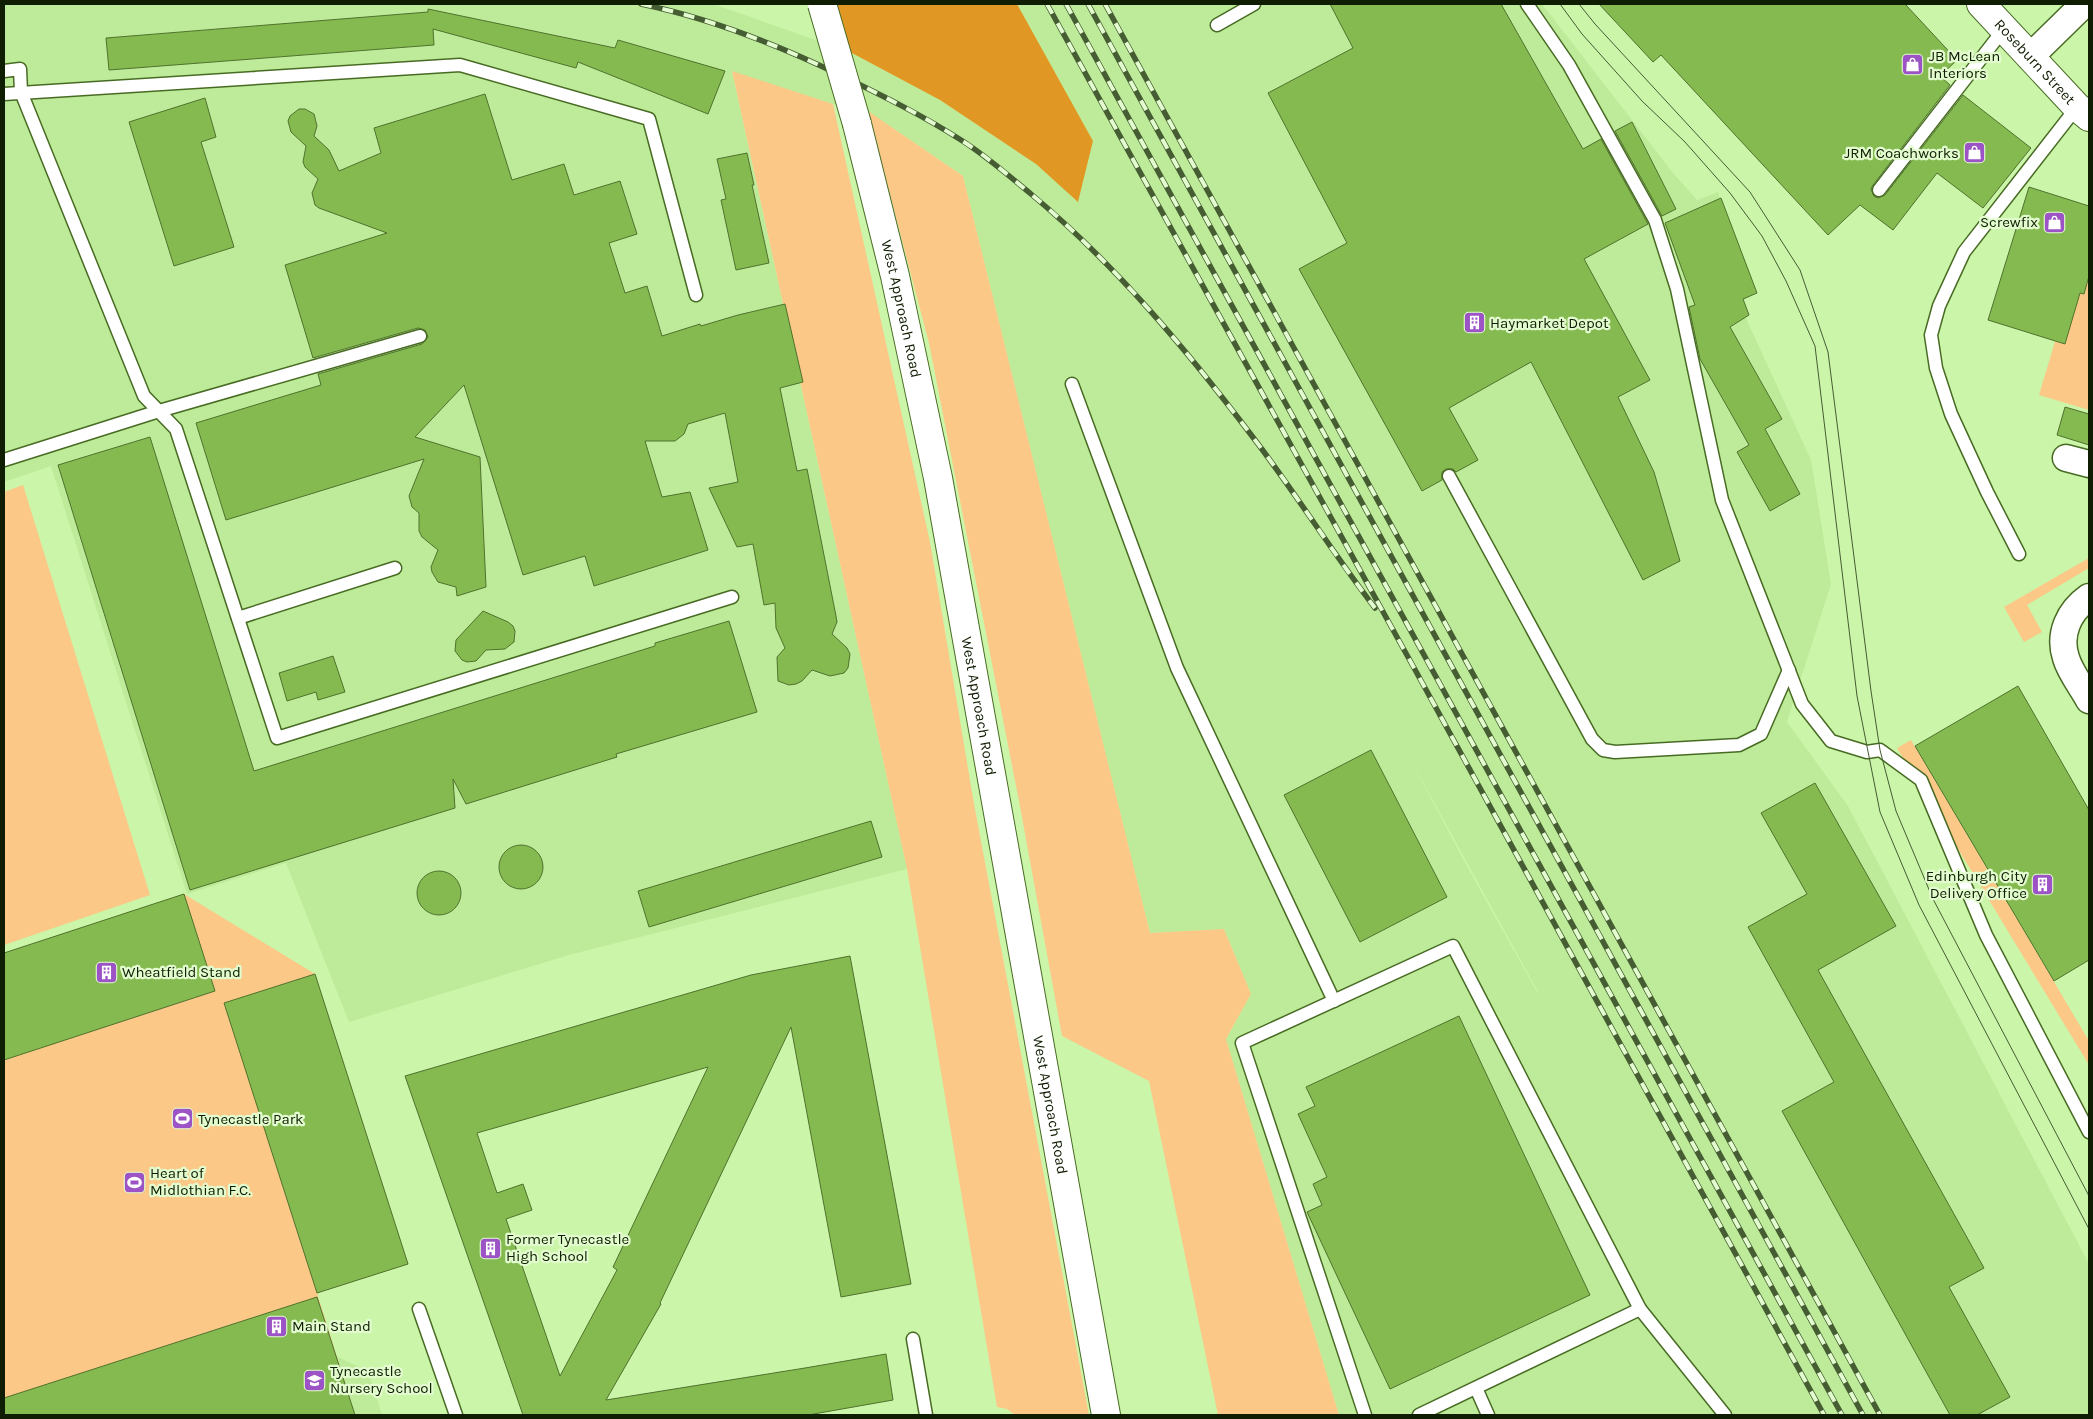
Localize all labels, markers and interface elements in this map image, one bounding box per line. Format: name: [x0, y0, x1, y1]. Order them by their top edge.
street label: Roseburn Street: [1991, 15, 2079, 109]
place label: JB McLean Interiors: [1929, 47, 2000, 82]
shop icon: JB McLean Interiors: [1901, 53, 1925, 77]
shop icon: JRM Coachworks: [1963, 141, 1987, 165]
place label: JRM Coachworks: [1844, 144, 1959, 162]
shop icon: Screwfix: [2042, 210, 2066, 234]
place label: Screwfix: [1980, 213, 2038, 231]
street label: West Approach Road: [877, 238, 925, 379]
building icon: Haymarket Depot: [1462, 311, 1486, 335]
place label: Haymarket Depot: [1490, 314, 1609, 332]
street label: West Approach Road: [958, 635, 1000, 777]
place label: Edinburgh City Delivery Office: [1926, 867, 2027, 902]
building icon: Edinburgh City Delivery Office: [2031, 873, 2055, 897]
building icon: Wheatfield Stand: [94, 960, 118, 984]
place label: Wheatfield Stand: [122, 963, 241, 981]
street label: West Approach Road: [1029, 1034, 1072, 1176]
sports icon: Tynecastle Park: [170, 1107, 194, 1131]
place label: Tynecastle Park: [198, 1110, 304, 1128]
place label: Heart of Midlothian F.C.: [150, 1164, 251, 1199]
sports icon: Heart of Midlothian F.C.: [122, 1170, 146, 1194]
place label: Former Tynecastle High School: [506, 1230, 629, 1265]
building icon: Former Tynecastle High School: [478, 1236, 502, 1260]
building icon: Main Stand: [264, 1314, 288, 1338]
place label: Main Stand: [292, 1317, 371, 1335]
place label: Tynecastle Nursery School: [330, 1362, 433, 1397]
school or university icon: Tynecastle Nursery School: [302, 1368, 326, 1392]

